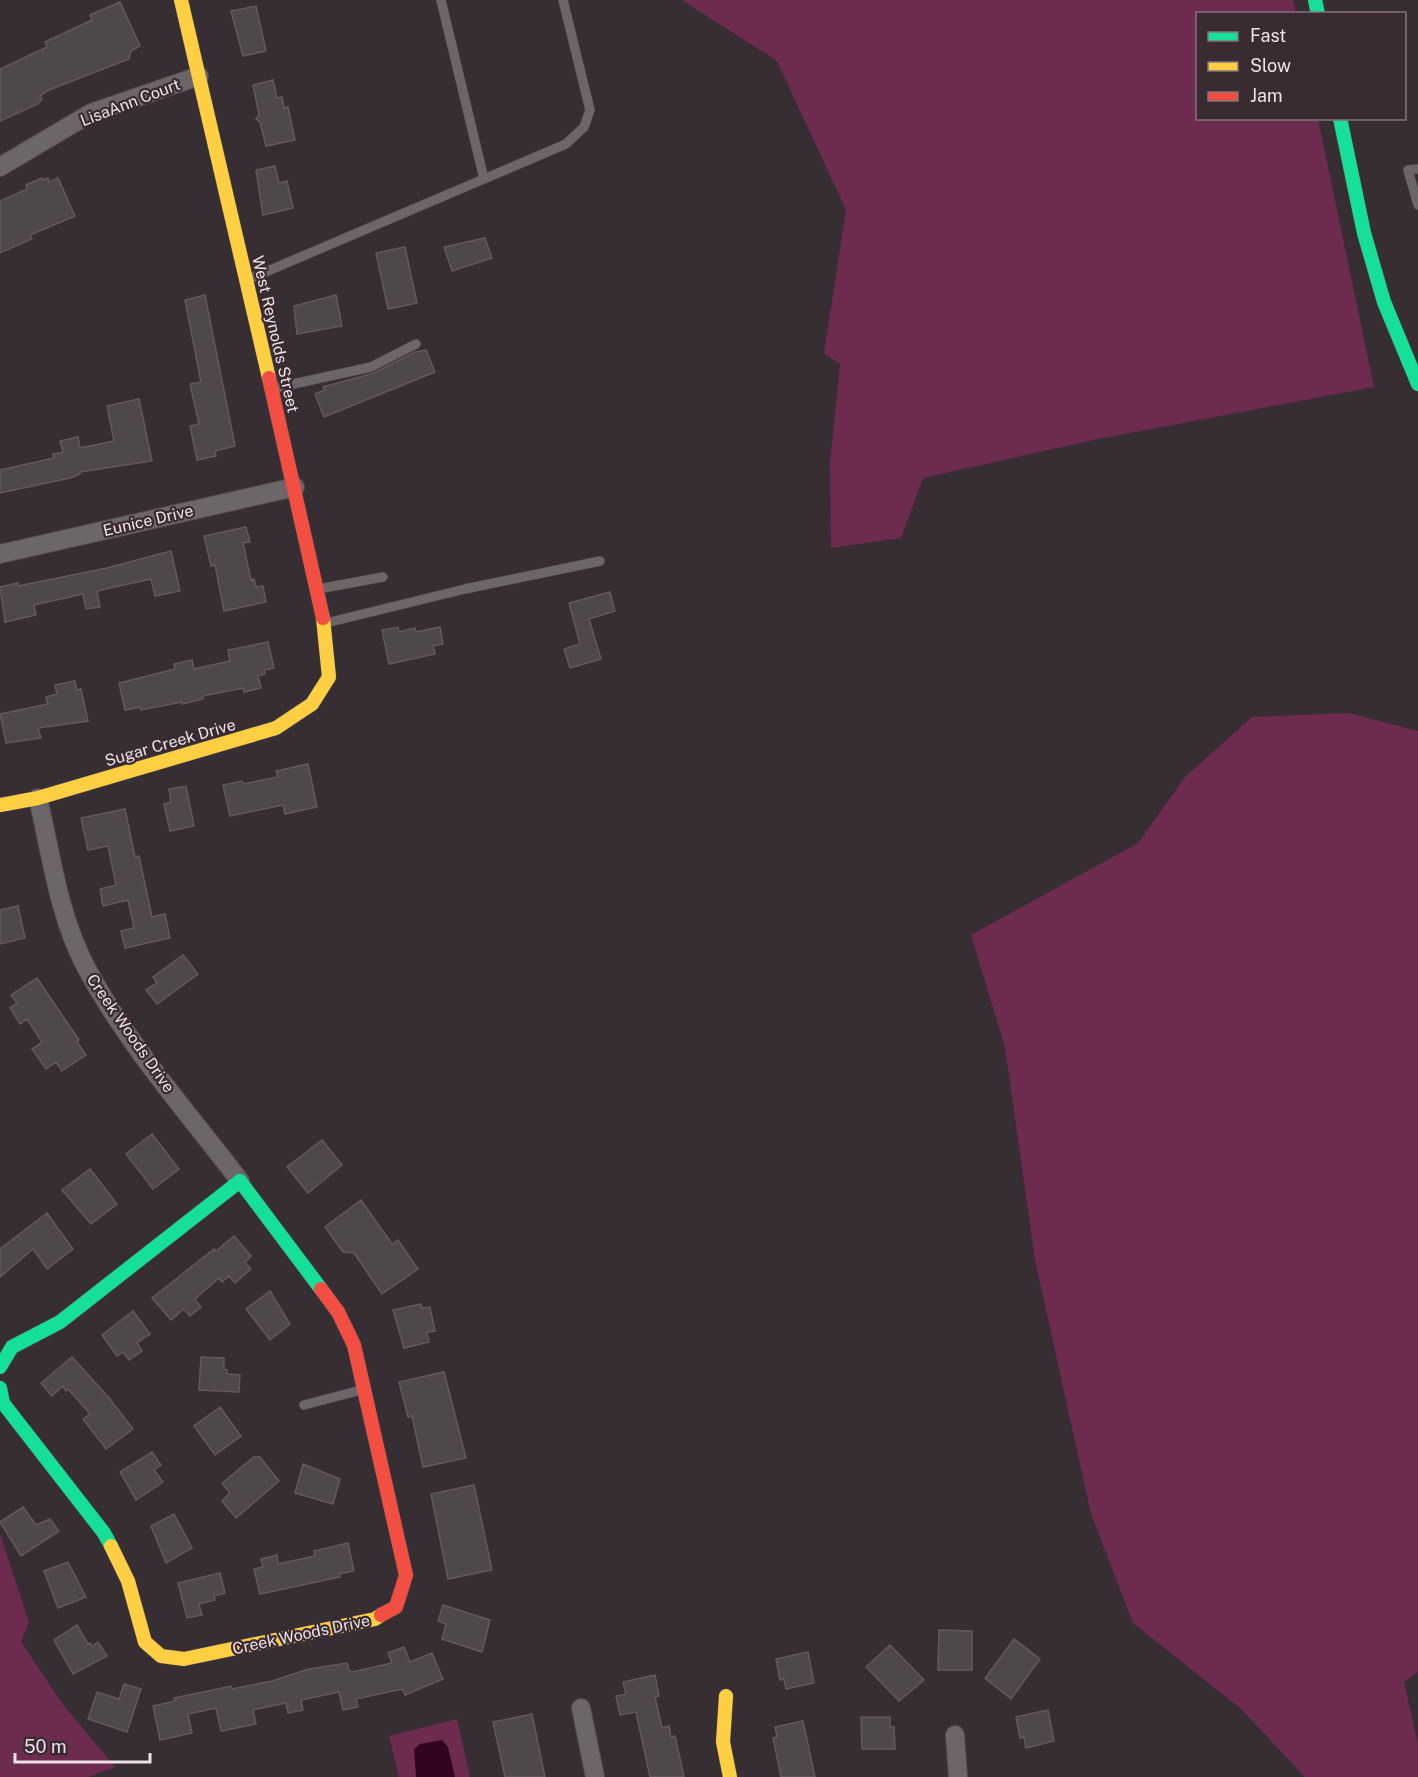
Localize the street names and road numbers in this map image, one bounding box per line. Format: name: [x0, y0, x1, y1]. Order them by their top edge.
street label: LisaAnn Court: [78, 75, 183, 130]
street label: West Reynolds Street: [248, 254, 303, 414]
street label: Eunice Drive: [101, 501, 195, 540]
street label: Sugar Creek Drive: [103, 715, 238, 770]
street label: Creek Woods Drive: [83, 970, 179, 1096]
street label: Creek Woods Drive: [231, 1611, 372, 1658]

